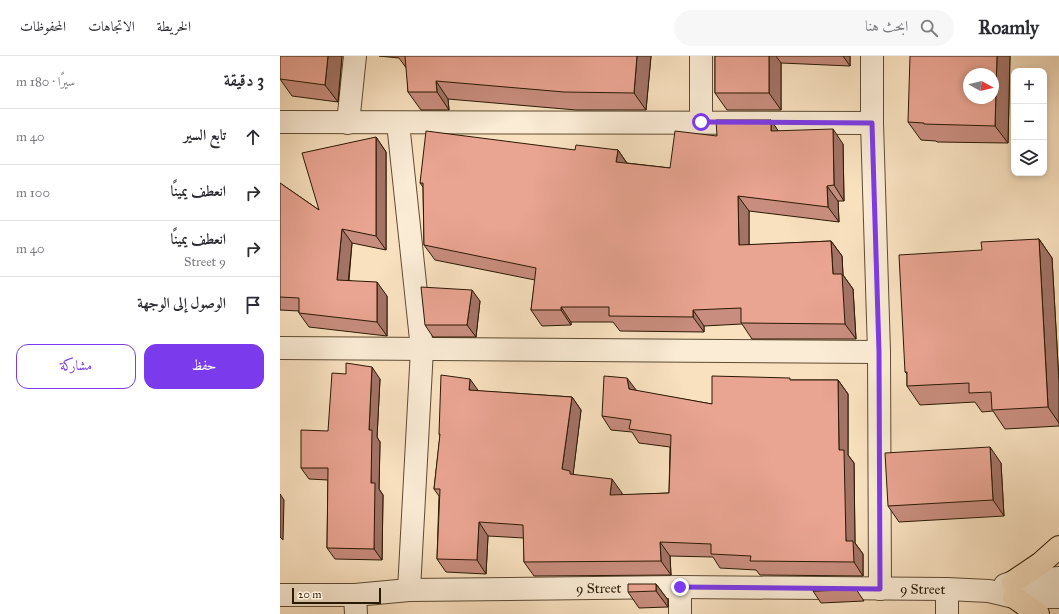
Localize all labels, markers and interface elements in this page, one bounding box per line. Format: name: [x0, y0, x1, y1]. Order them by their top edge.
search box: [674, 10, 954, 46]
text: Roamly: [978, 16, 1039, 39]
text: ابحث هنا: [865, 17, 908, 35]
icon: search: [918, 17, 940, 39]
text: المحفوظات: [20, 18, 66, 35]
text: الاتجاهات: [88, 18, 135, 35]
text: الخريطة: [157, 18, 191, 35]
north arrow: [963, 68, 999, 104]
map controls: [1011, 68, 1047, 176]
button: +: [1011, 68, 1047, 104]
text: 3 دقيقة: [224, 70, 264, 91]
text: سيرًا · 180 m: [16, 74, 75, 90]
button: −: [1011, 104, 1047, 140]
route start: [692, 113, 710, 131]
text: تابع السير: [184, 126, 226, 144]
icon: ahead: [242, 126, 264, 148]
text: 40 m: [16, 129, 45, 145]
button: layers: [1011, 140, 1047, 176]
text: انعطف يمينًا: [171, 182, 226, 200]
icon: right: [242, 182, 264, 204]
text: 100 m: [16, 185, 50, 201]
text: انعطف يمينًا: [171, 230, 226, 248]
icon: right: [242, 238, 264, 260]
text: 40 m: [16, 241, 45, 257]
text: 9 Street: [184, 254, 226, 270]
text: الوصول إلى الوجهة: [137, 294, 226, 312]
icon: arrive: [242, 294, 264, 316]
button: مشاركة: [16, 344, 136, 389]
button: حفظ: [144, 344, 264, 389]
route end: [671, 578, 689, 596]
street label: 9 Street: [576, 580, 622, 597]
street label: 9 Street: [900, 581, 946, 598]
scale bar: [292, 586, 381, 605]
text: 20 m: [298, 588, 321, 601]

